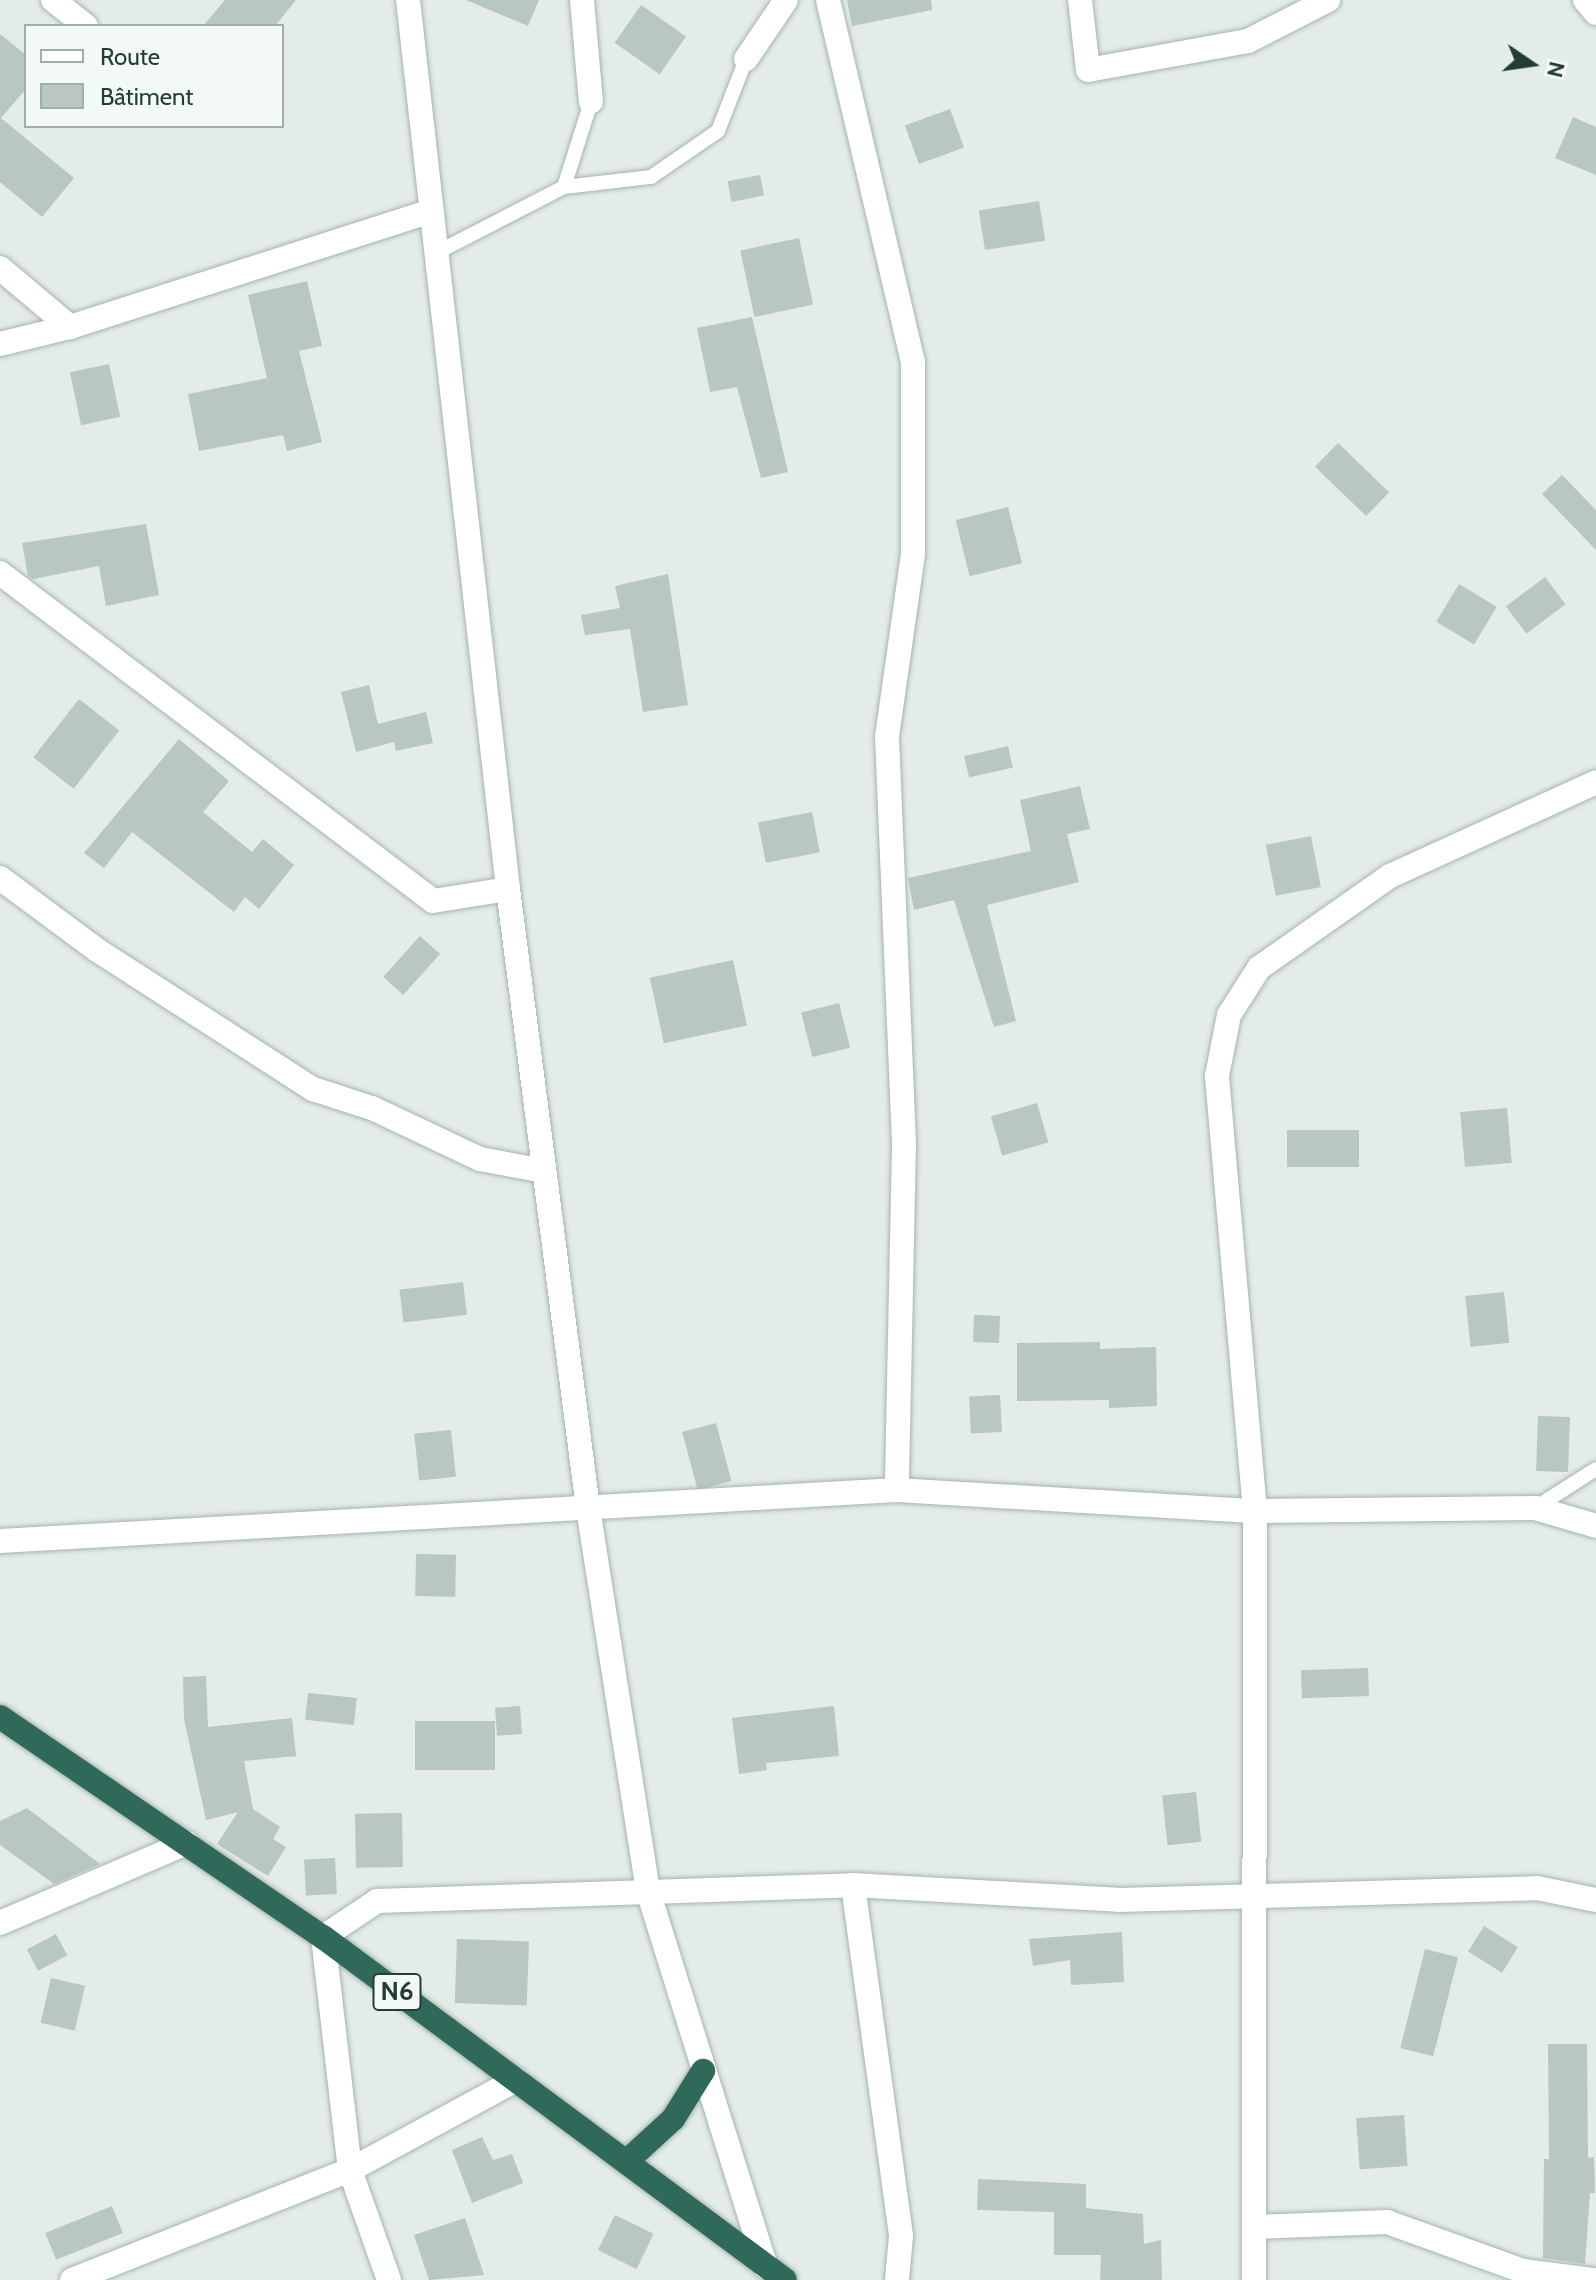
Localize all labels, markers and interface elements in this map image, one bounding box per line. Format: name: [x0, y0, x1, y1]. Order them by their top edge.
legend: [24, 24, 284, 128]
north arrow: [1492, 24, 1572, 104]
text: Route: [100, 42, 160, 71]
text: N: [1541, 59, 1571, 80]
text: Bâtiment: [100, 82, 193, 111]
road number: N6: [371, 1970, 423, 2014]

